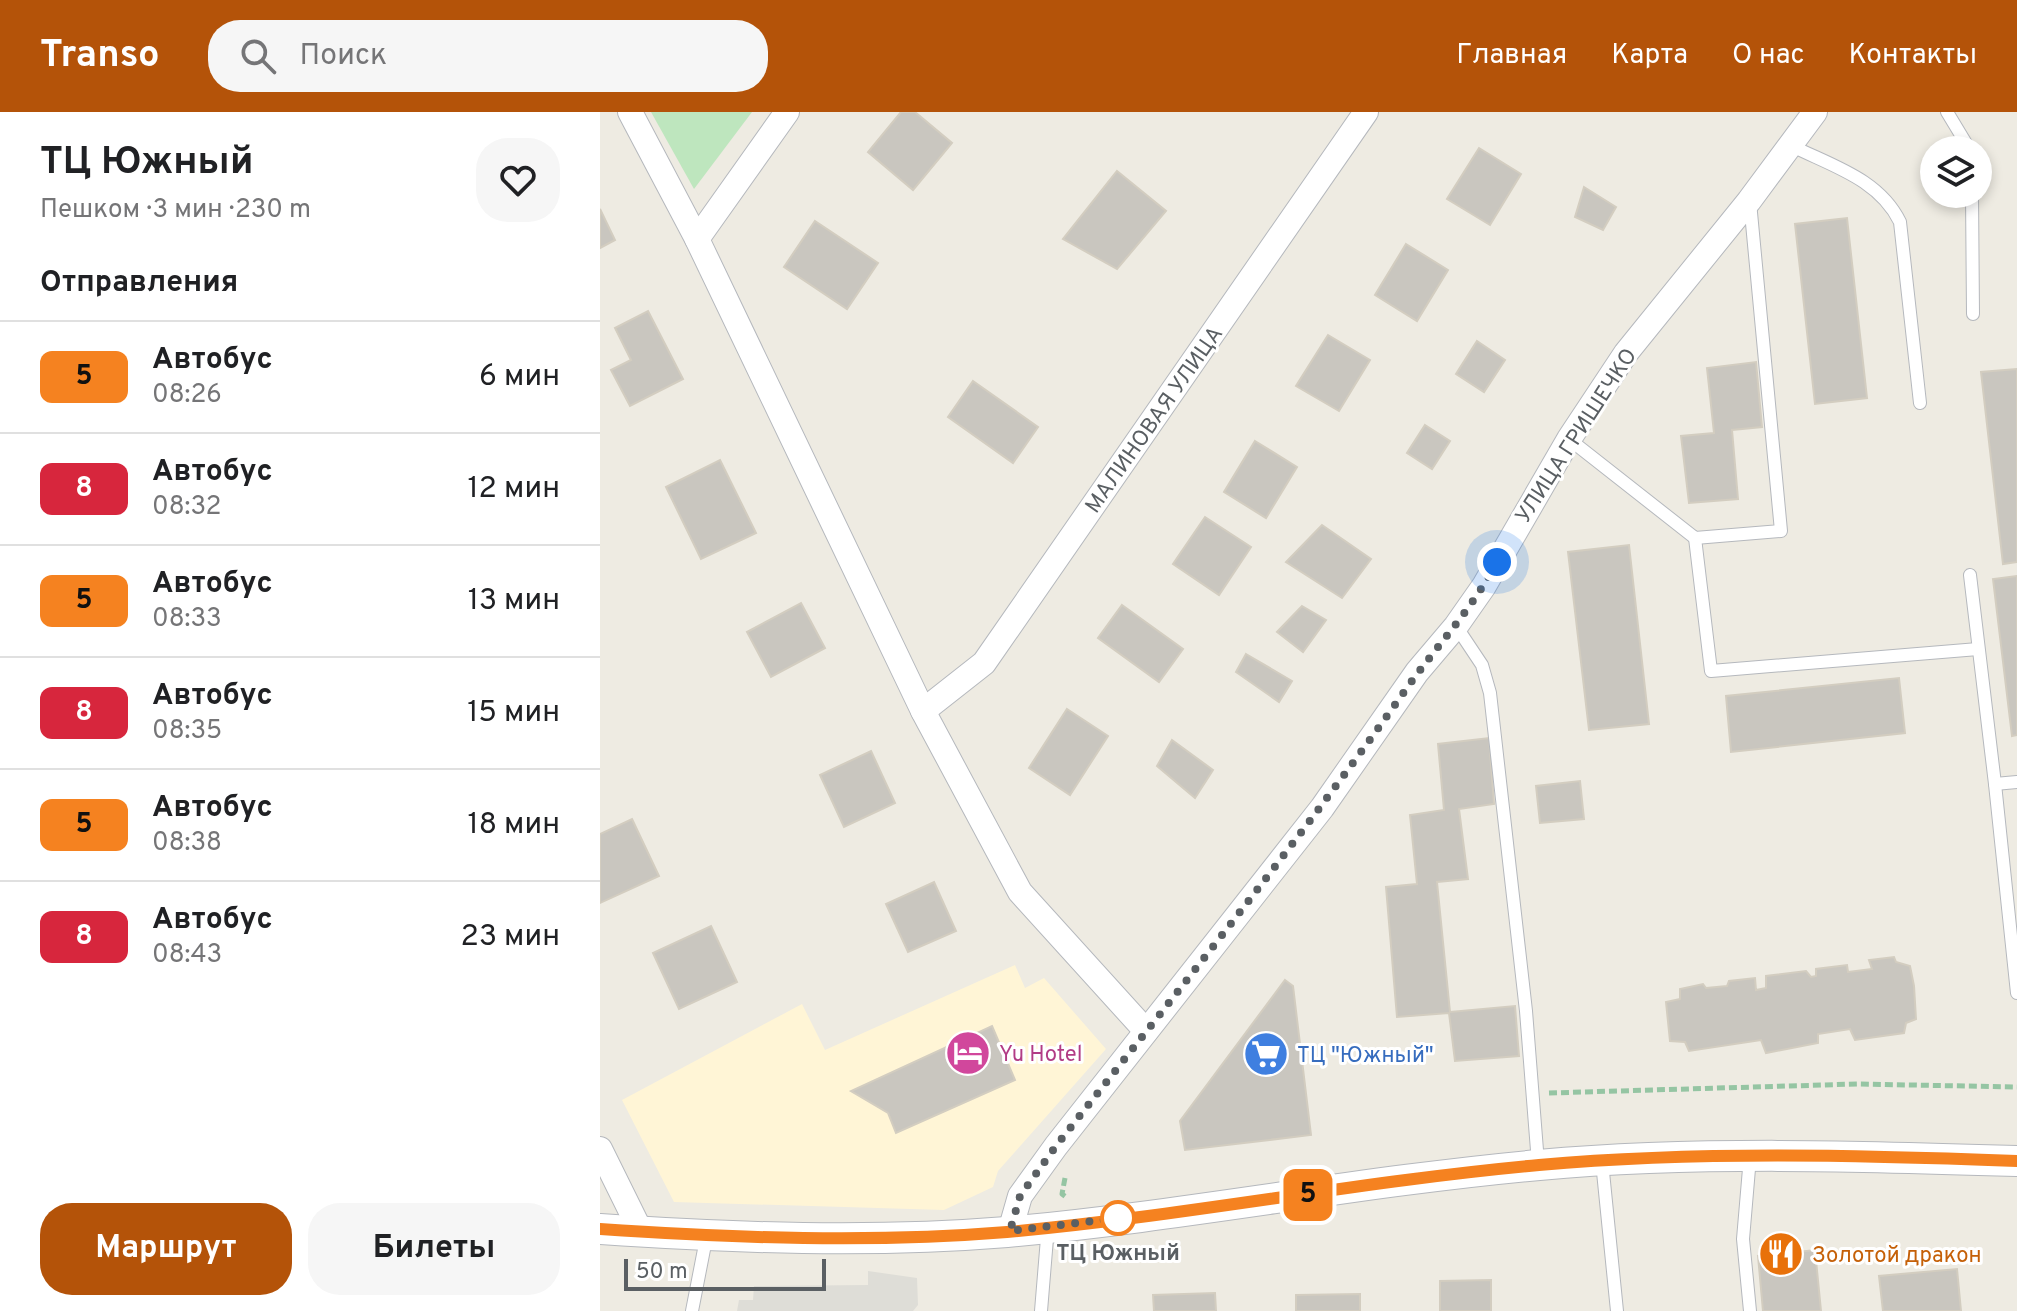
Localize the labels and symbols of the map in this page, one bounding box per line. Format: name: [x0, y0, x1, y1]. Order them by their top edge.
street label: МАЛИНОВАЯ УЛИЦА: [1080, 322, 1230, 519]
street label: УЛИЦА ГРИШЕЧКО: [1510, 344, 1644, 529]
your location: [1477, 542, 1517, 582]
hotel icon: Yu Hotel: [944, 1029, 992, 1077]
supermarket icon: ТЦ "Южный": [1242, 1030, 1290, 1078]
place label: Yu Hotel: [999, 1042, 1082, 1069]
place label: ТЦ "Южный": [1297, 1043, 1434, 1070]
line badge: 5: [1282, 1169, 1334, 1221]
marker: ТЦ Южный: [1101, 1201, 1135, 1235]
restaurant icon: Золотой дракон: [1757, 1230, 1805, 1278]
place label: ТЦ Южный: [1056, 1241, 1180, 1268]
place label: Золотой дракон: [1812, 1243, 1982, 1270]
scale bar: [624, 1255, 826, 1291]

